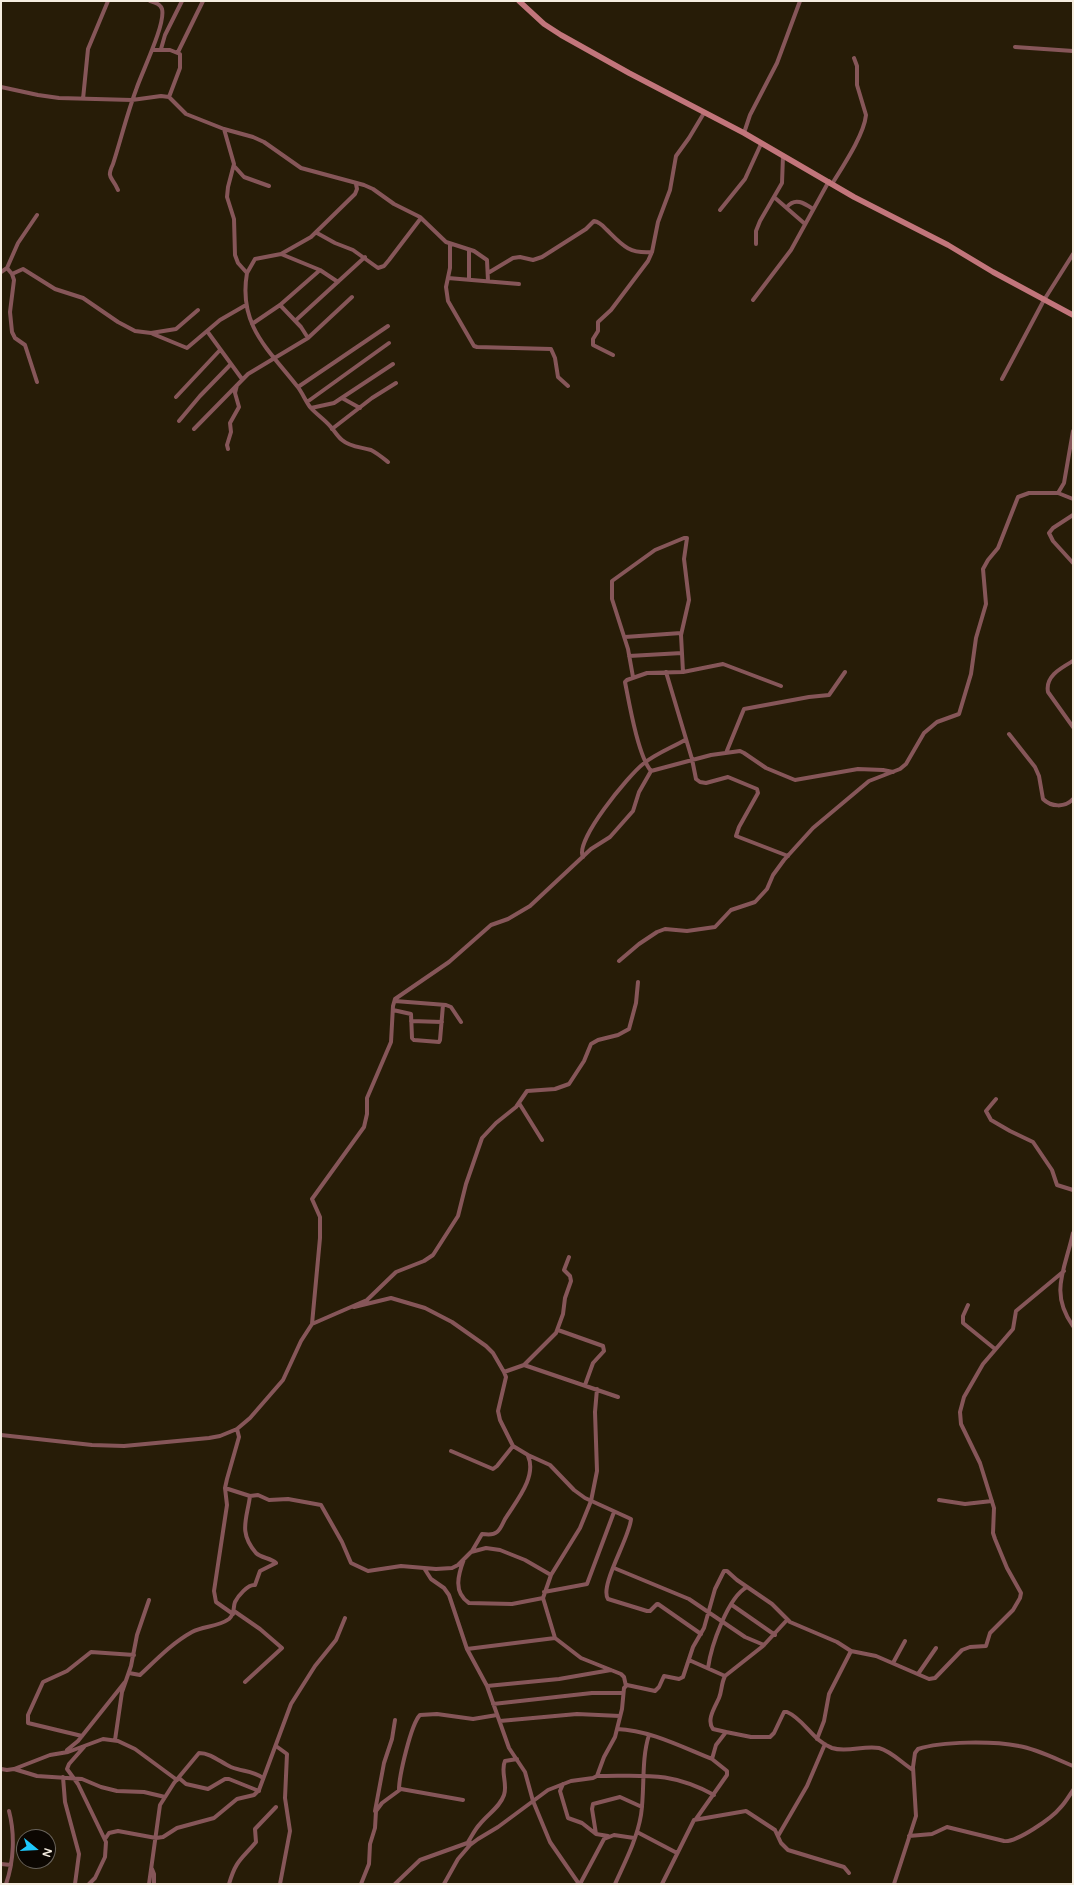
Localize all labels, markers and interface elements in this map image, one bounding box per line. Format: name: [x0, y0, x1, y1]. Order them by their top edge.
north arrow: [16, 1829, 56, 1869]
text: N: [39, 1846, 54, 1859]

